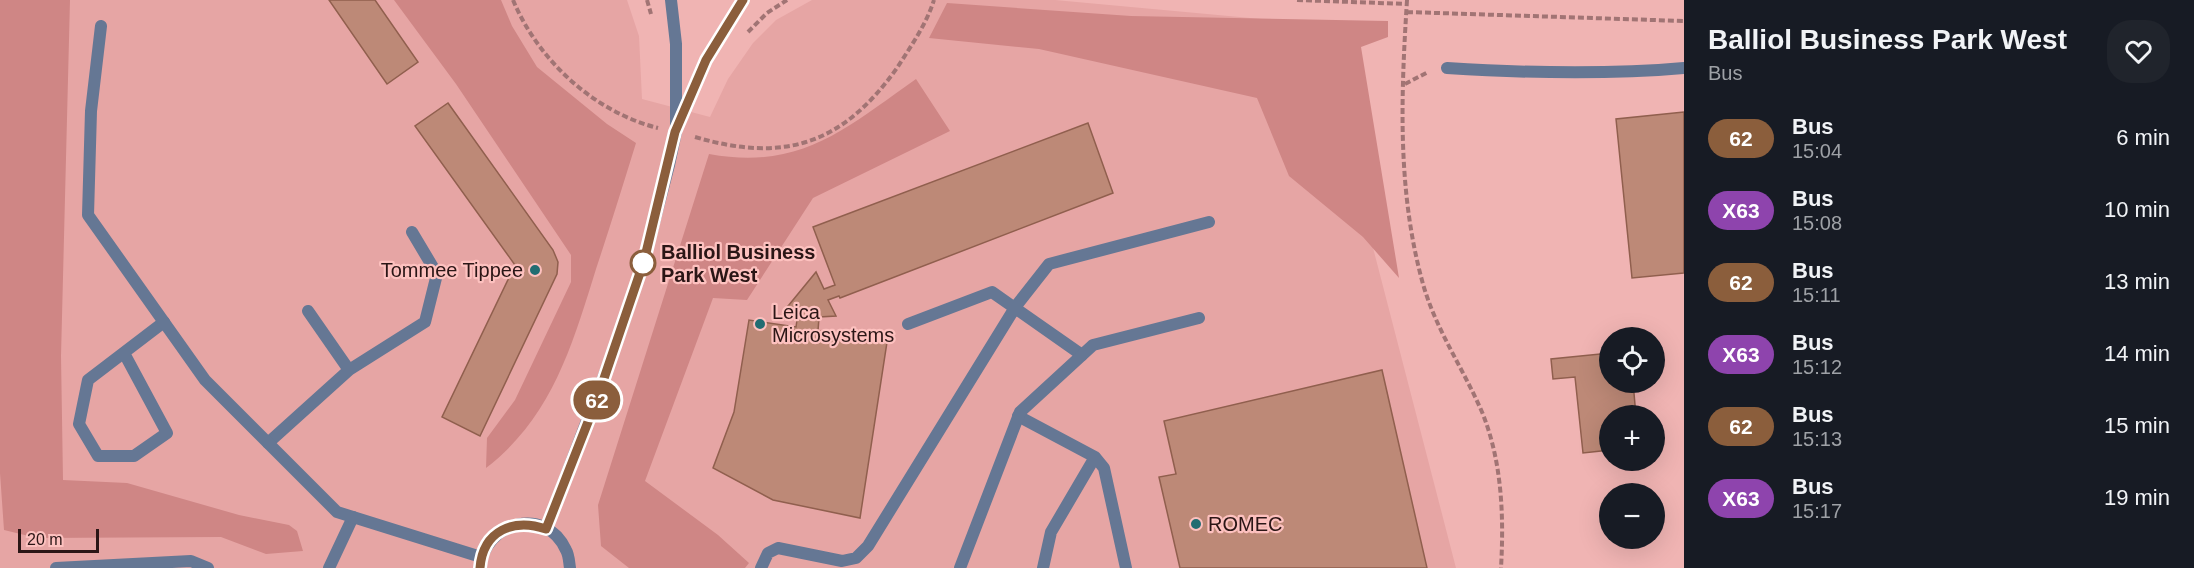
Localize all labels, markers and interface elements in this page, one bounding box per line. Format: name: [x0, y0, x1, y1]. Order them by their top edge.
button: heart: [2107, 20, 2170, 83]
text: Balliol Business Park West: [1708, 24, 2067, 55]
text: Bus: [1708, 62, 1742, 84]
text: Bus: [1792, 114, 1834, 139]
text: 6 min: [2116, 125, 2170, 150]
text: 62: [1729, 127, 1753, 150]
text: 15:04: [1792, 140, 1842, 162]
text: Bus: [1792, 186, 1834, 211]
text: 10 min: [2104, 197, 2170, 222]
text: X63: [1722, 199, 1760, 222]
text: 15:08: [1792, 212, 1842, 234]
place label: Balliol Business Park West: [661, 241, 816, 286]
marker: Balliol Business Park West: [630, 250, 656, 276]
text: Bus: [1792, 258, 1834, 283]
place label: Tommee Tippee: [381, 259, 523, 281]
marker: Tommee Tippee: [528, 263, 542, 277]
text: 13 min: [2104, 269, 2170, 294]
text: 62: [1729, 271, 1753, 294]
text: 15:11: [1792, 284, 1841, 306]
place label: Leica Microsystems: [772, 301, 894, 346]
marker: Leica Microsystems: [753, 317, 767, 331]
map controls: [1599, 327, 1665, 549]
button: locate: [1599, 327, 1665, 393]
text: Bus: [1792, 330, 1834, 355]
text: 14 min: [2104, 341, 2170, 366]
text: X63: [1722, 343, 1760, 366]
text: 15:12: [1792, 356, 1842, 378]
line badge: 62: [570, 380, 624, 420]
text: 62: [585, 389, 609, 412]
text: Bus: [1792, 402, 1834, 427]
button: +: [1599, 405, 1665, 471]
text: 15 min: [2104, 413, 2170, 438]
text: 62: [1729, 415, 1753, 438]
text: 15:13: [1792, 428, 1842, 450]
text: Bus: [1792, 474, 1834, 499]
button: −: [1599, 483, 1665, 549]
text: 19 min: [2104, 485, 2170, 510]
text: X63: [1722, 487, 1760, 510]
text: 15:17: [1792, 500, 1842, 522]
place label: ROMEC: [1208, 513, 1282, 535]
marker: ROMEC: [1189, 517, 1203, 531]
scale bar: [18, 526, 99, 554]
text: 20 m: [27, 531, 63, 548]

